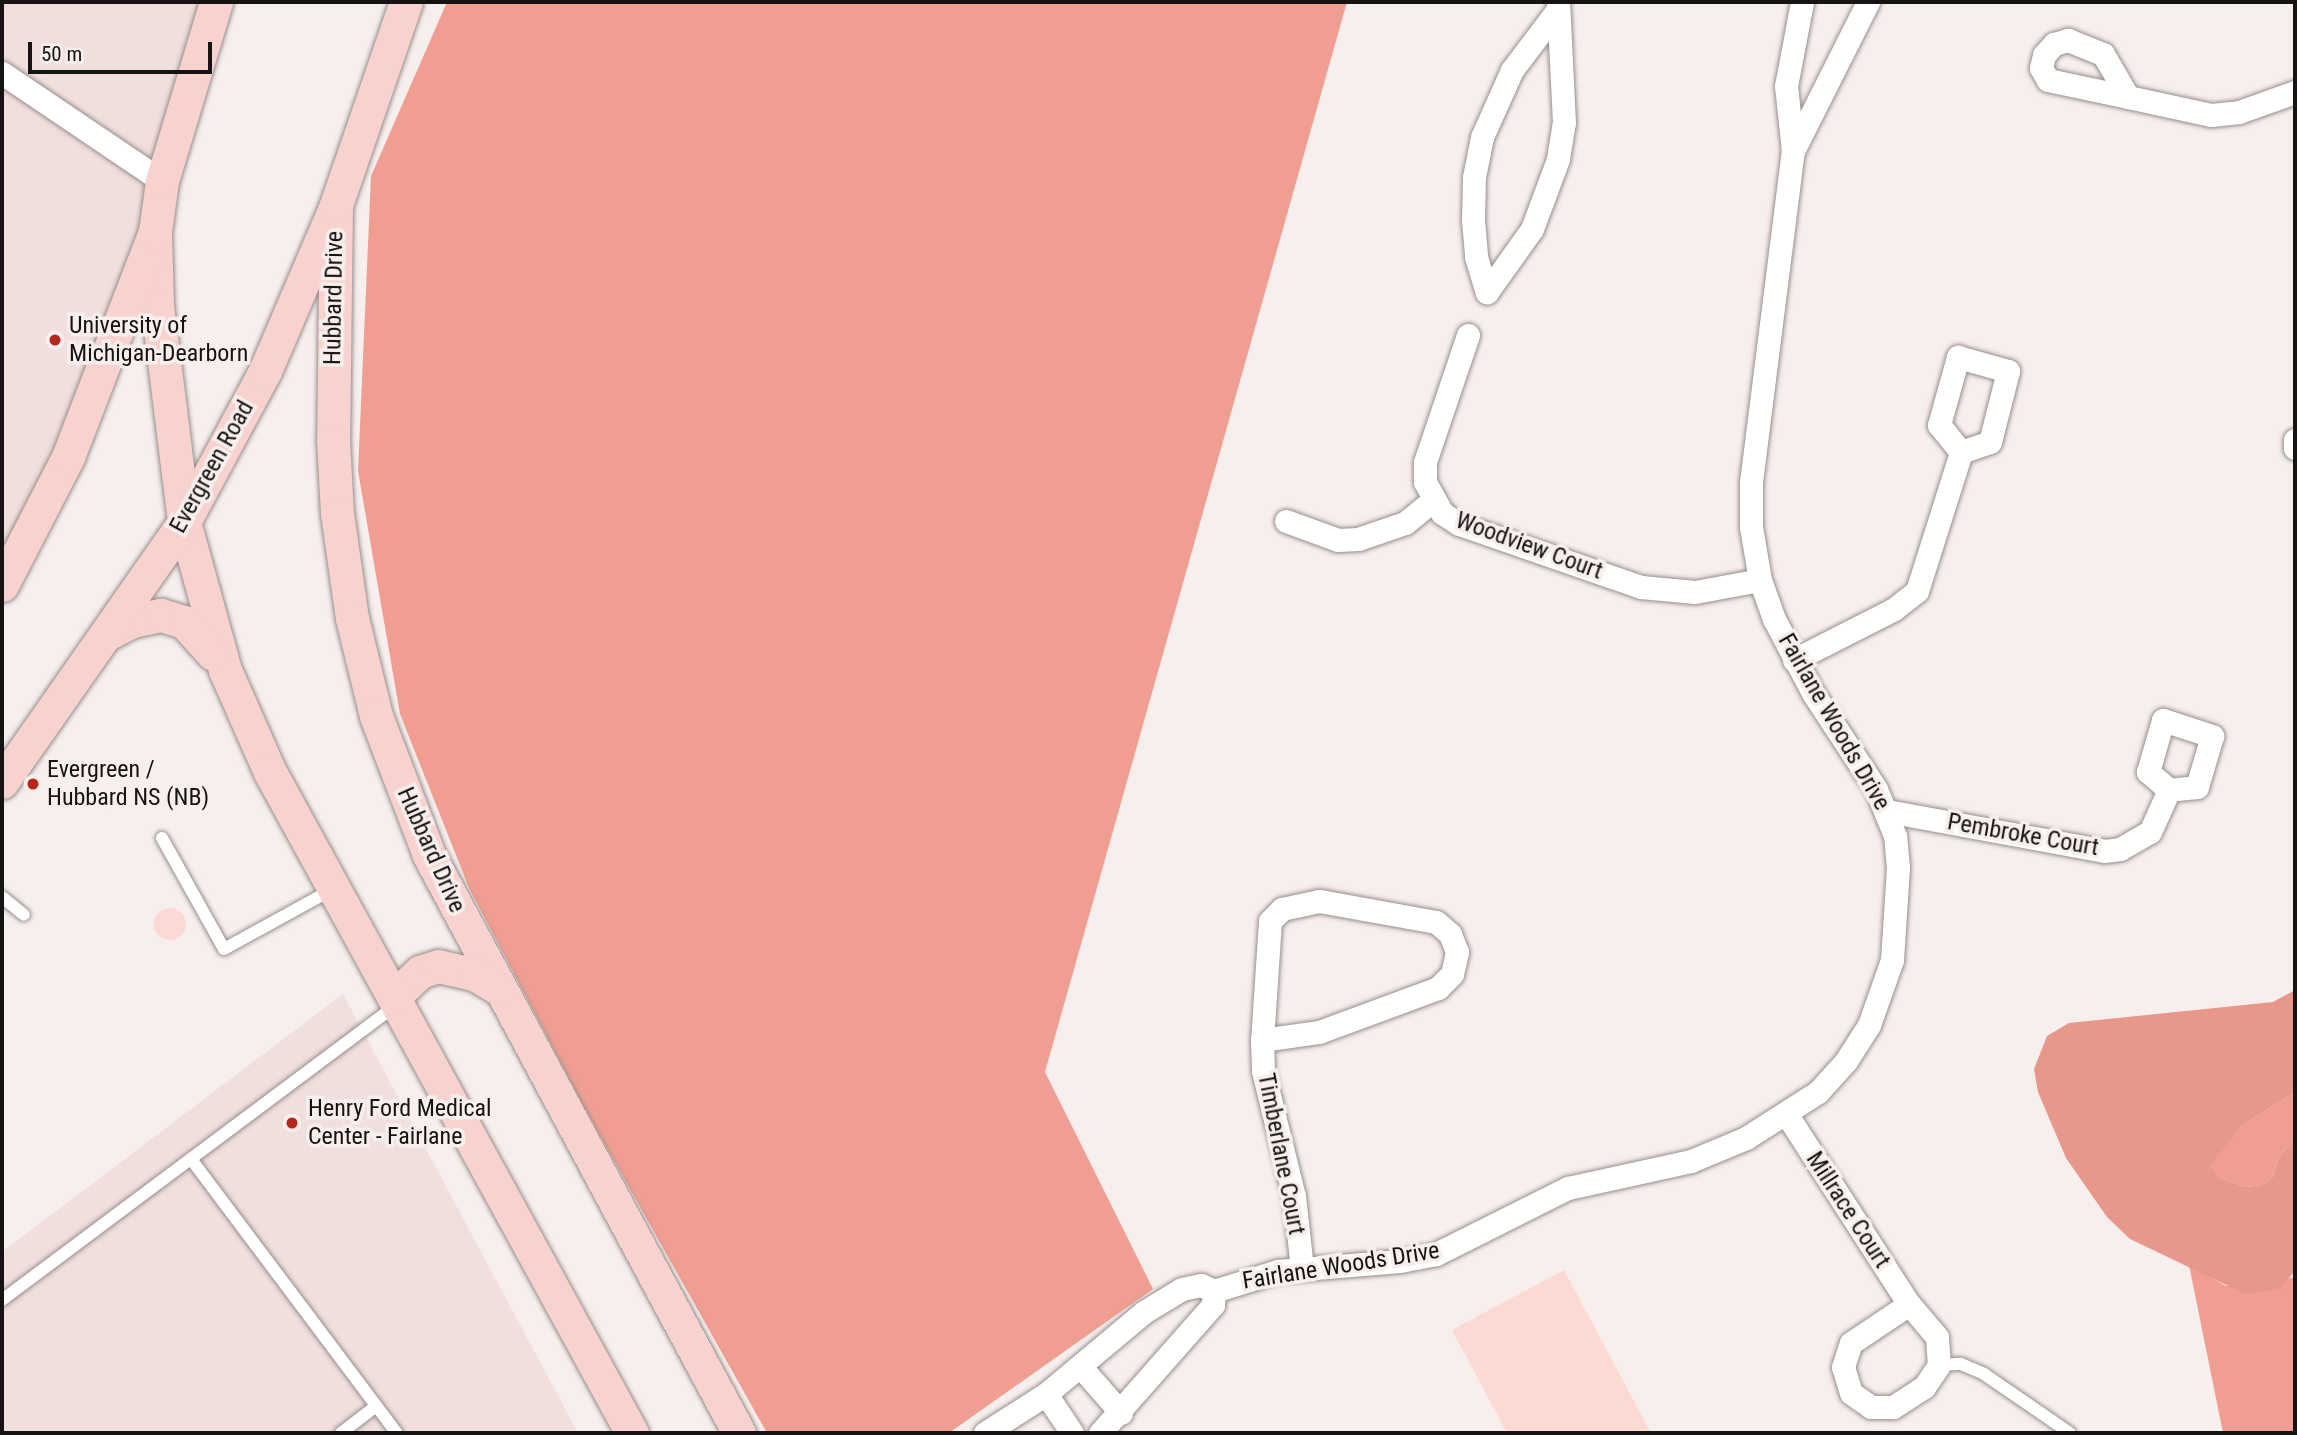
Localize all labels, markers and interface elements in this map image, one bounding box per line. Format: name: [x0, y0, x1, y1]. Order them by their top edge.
scale bar: [32, 28, 215, 72]
text: 50 m: [41, 42, 82, 66]
street label: Hubbard Drive: [318, 231, 350, 365]
place label: University of Michigan-Dearborn: [69, 312, 248, 368]
marker: University of Michigan-Dearborn: [47, 332, 63, 348]
street label: Evergreen Road: [164, 396, 260, 538]
street label: Woodview Court: [1452, 506, 1606, 586]
street label: Fairlane Woods Drive: [1772, 629, 1896, 815]
place label: Evergreen / Hubbard NS (NB): [47, 756, 209, 812]
marker: Evergreen / Hubbard NS (NB): [25, 776, 41, 792]
street label: Hubbard Drive: [391, 783, 471, 917]
street label: Pembroke Court: [1945, 808, 2101, 862]
street label: Timberlane Court: [1251, 1071, 1311, 1237]
place label: Henry Ford Medical Center - Fairlane: [308, 1095, 492, 1151]
marker: Henry Ford Medical Center - Fairlane: [282, 1113, 302, 1133]
street label: Millrace Court: [1800, 1146, 1896, 1274]
street label: Fairlane Woods Drive: [1240, 1236, 1442, 1296]

